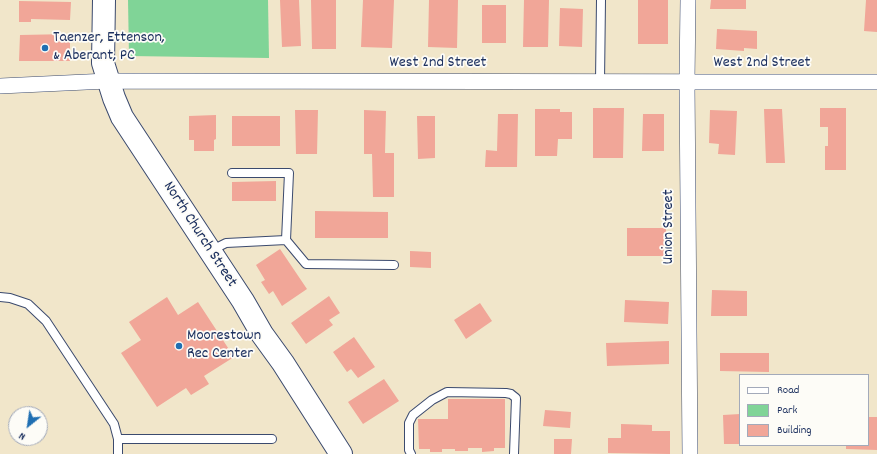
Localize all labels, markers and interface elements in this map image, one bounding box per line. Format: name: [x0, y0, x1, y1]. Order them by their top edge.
place label: Taenzer, Ettenson, & Aberant, PC: [53, 29, 165, 67]
marker: Taenzer, Ettenson, & Aberant, PC: [40, 43, 50, 53]
street label: West 2nd Street: [390, 54, 486, 74]
street label: West 2nd Street: [714, 54, 810, 74]
street label: North Church Street: [158, 179, 240, 291]
street label: Union Street: [660, 189, 680, 265]
place label: Moorestown Rec Center: [187, 327, 261, 365]
marker: Moorestown Rec Center: [174, 341, 184, 351]
legend: [739, 374, 869, 446]
text: Road: [777, 382, 799, 399]
text: Park: [777, 402, 797, 419]
north arrow: [8, 406, 48, 446]
text: Building: [777, 422, 812, 439]
text: N: [16, 427, 29, 444]

